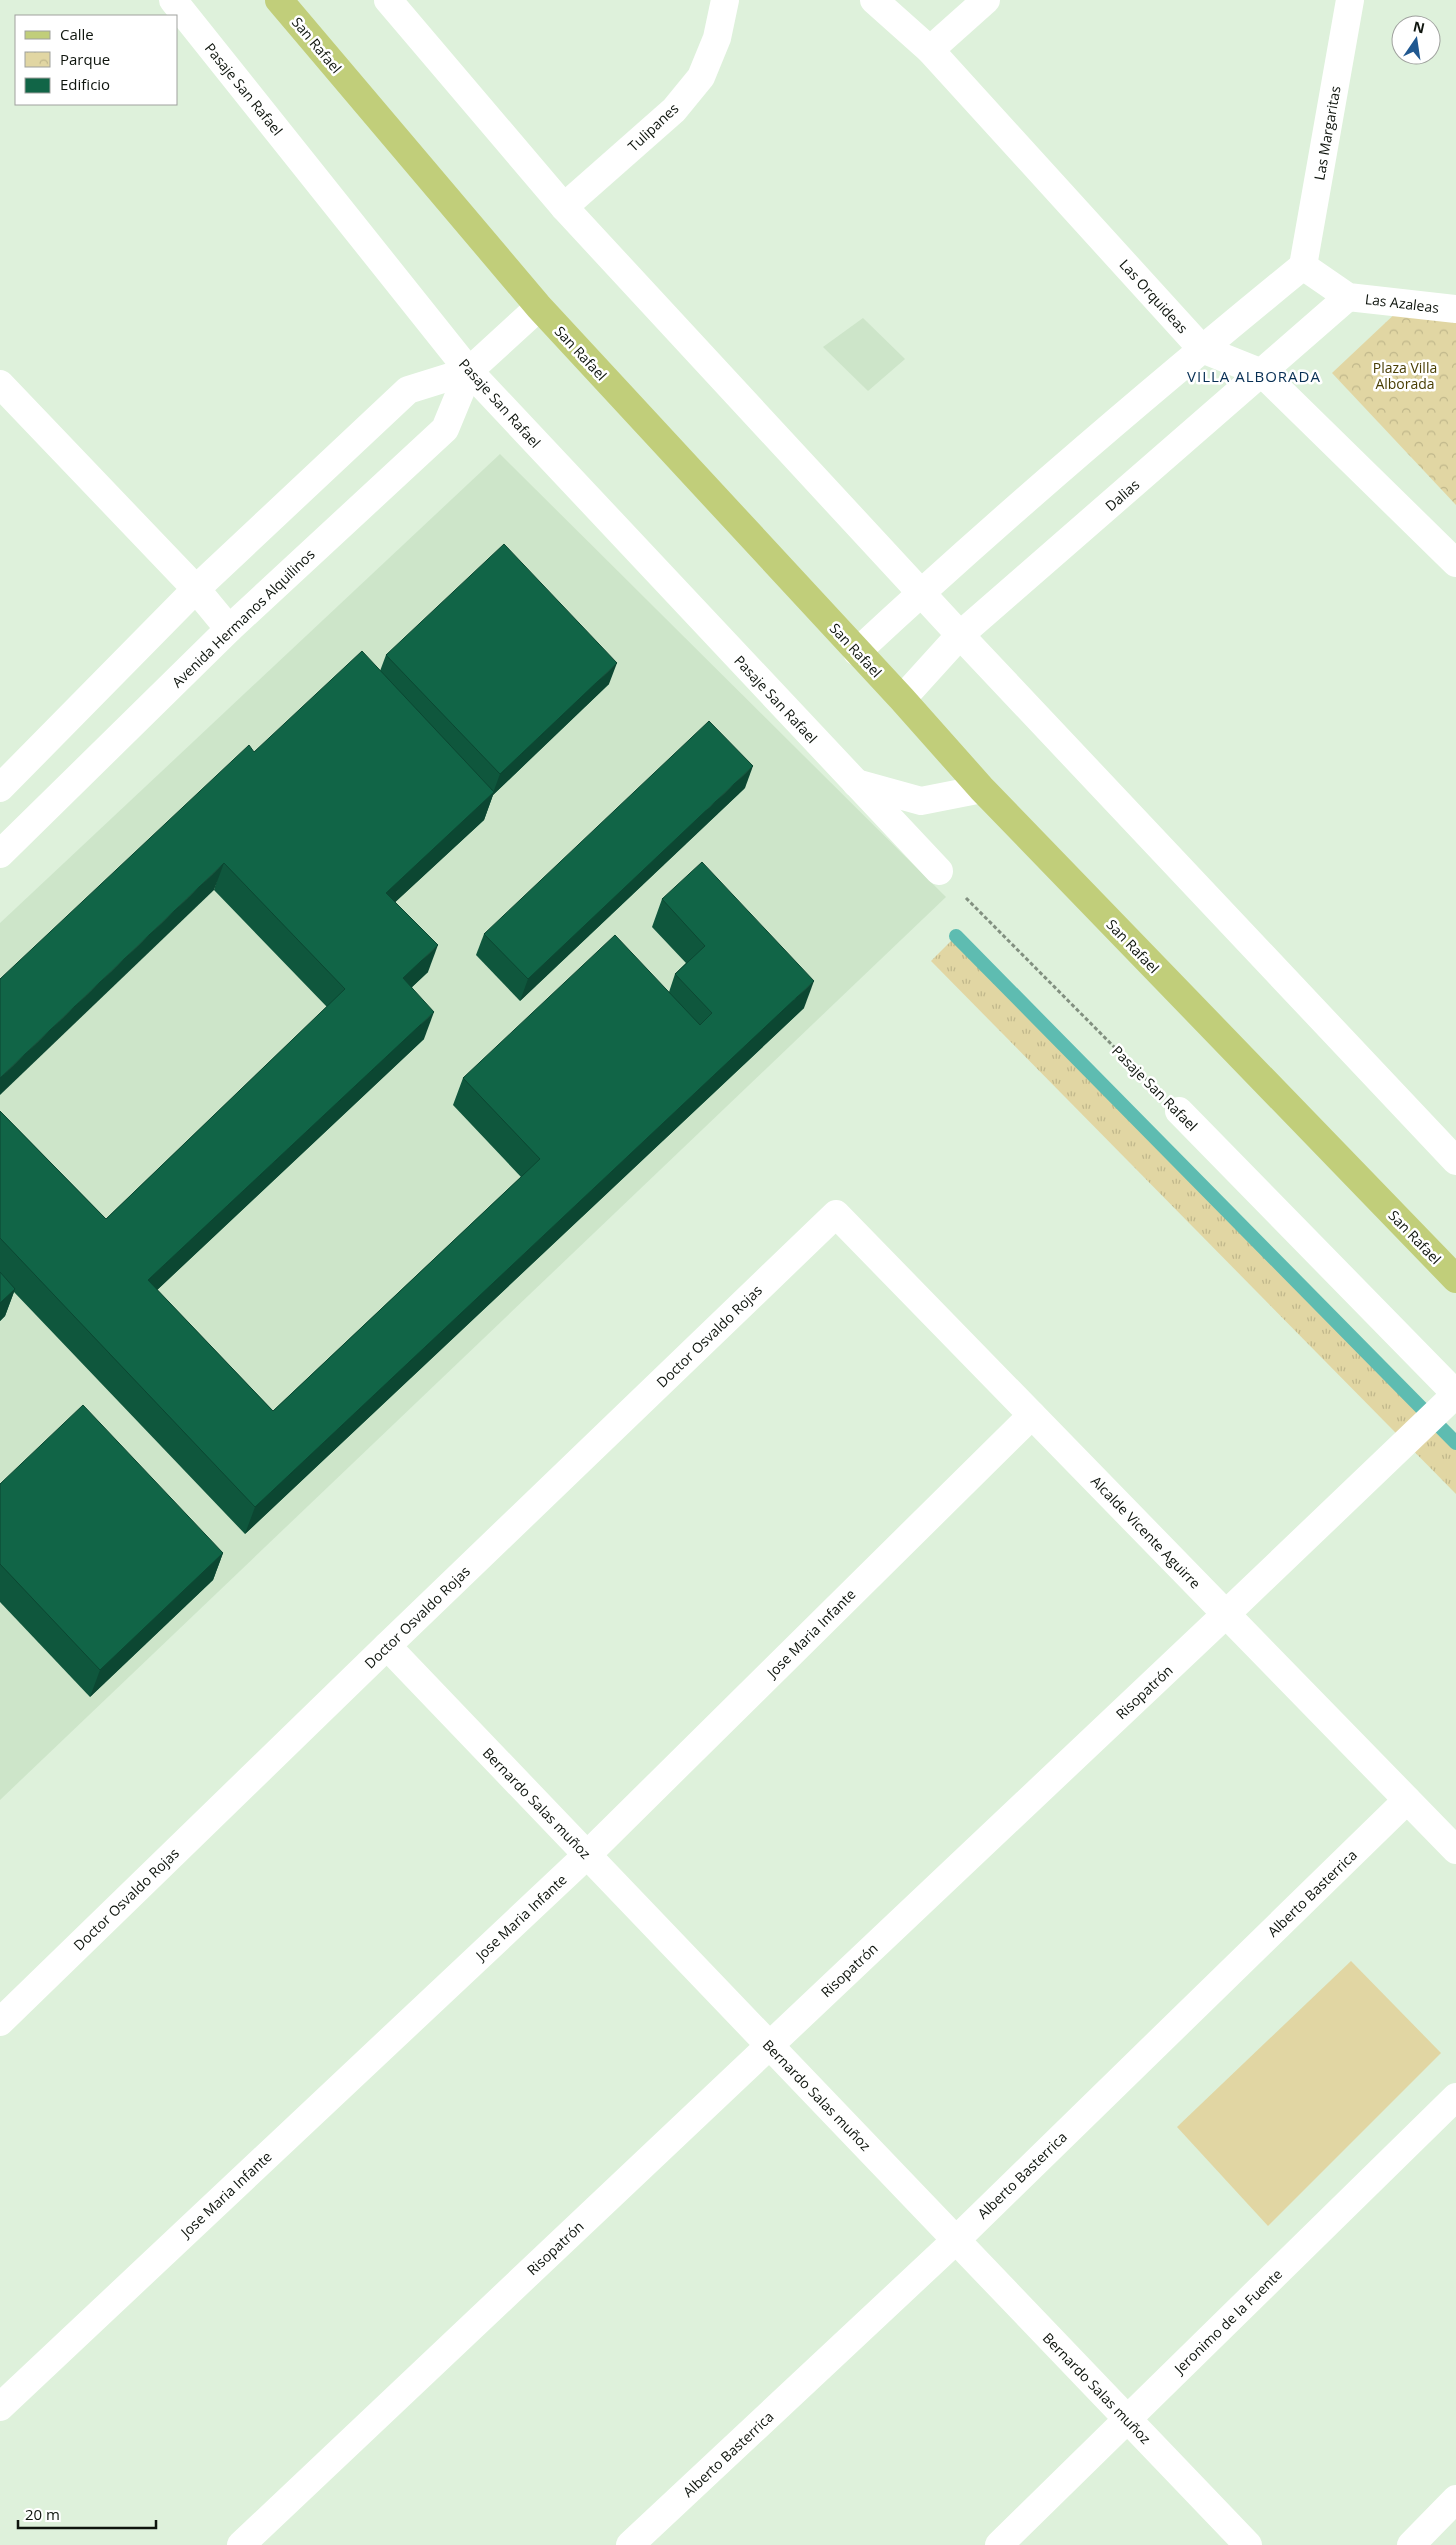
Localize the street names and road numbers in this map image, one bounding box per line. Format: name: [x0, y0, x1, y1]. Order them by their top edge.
street label: San Rafael: [288, 13, 346, 77]
street label: Pasaje San Rafael: [201, 39, 287, 139]
street label: Las Margaritas: [1309, 84, 1345, 182]
street label: Tulipanes: [624, 98, 683, 155]
street label: Las Orquideas: [1116, 255, 1193, 337]
street label: Las Azaleas: [1364, 289, 1440, 317]
street label: San Rafael: [551, 322, 611, 384]
street label: Pasaje San Rafael: [455, 354, 545, 452]
street label: Dalias: [1101, 475, 1143, 515]
street label: Avenida Hermanos Alquilinos: [167, 544, 319, 691]
street label: San Rafael: [826, 619, 886, 681]
street label: Pasaje San Rafael: [730, 651, 822, 747]
street label: San Rafael: [1103, 915, 1163, 977]
street label: Pasaje San Rafael: [1108, 1041, 1202, 1135]
street label: San Rafael: [1385, 1206, 1445, 1268]
street label: Doctor Osvaldo Rojas: [652, 1280, 766, 1391]
street label: Alcalde Vicente Aguirre: [1087, 1471, 1205, 1593]
street label: Doctor Osvaldo Rojas: [360, 1561, 474, 1672]
street label: Jose Maria Infante: [761, 1585, 859, 1683]
street label: Risopatrón: [1111, 1661, 1177, 1723]
street label: Bernardo Salas muñoz: [479, 1743, 595, 1863]
street label: Doctor Osvaldo Rojas: [69, 1843, 183, 1954]
street label: Alberto Basterrica: [1263, 1845, 1361, 1941]
street label: Jose Maria Infante: [470, 1870, 571, 1965]
street label: Risopatrón: [816, 1939, 882, 2001]
street label: Bernardo Salas muñoz: [759, 2035, 875, 2155]
street label: Alberto Basterrica: [973, 2127, 1071, 2223]
street label: Jose Maria Infante: [175, 2147, 276, 2242]
street label: Risopatrón: [522, 2217, 588, 2279]
street label: Jeronimo de la Fuente: [1169, 2264, 1286, 2379]
street label: Bernardo Salas muñoz: [1039, 2328, 1155, 2448]
street label: Alberto Basterrica: [679, 2407, 777, 2501]

